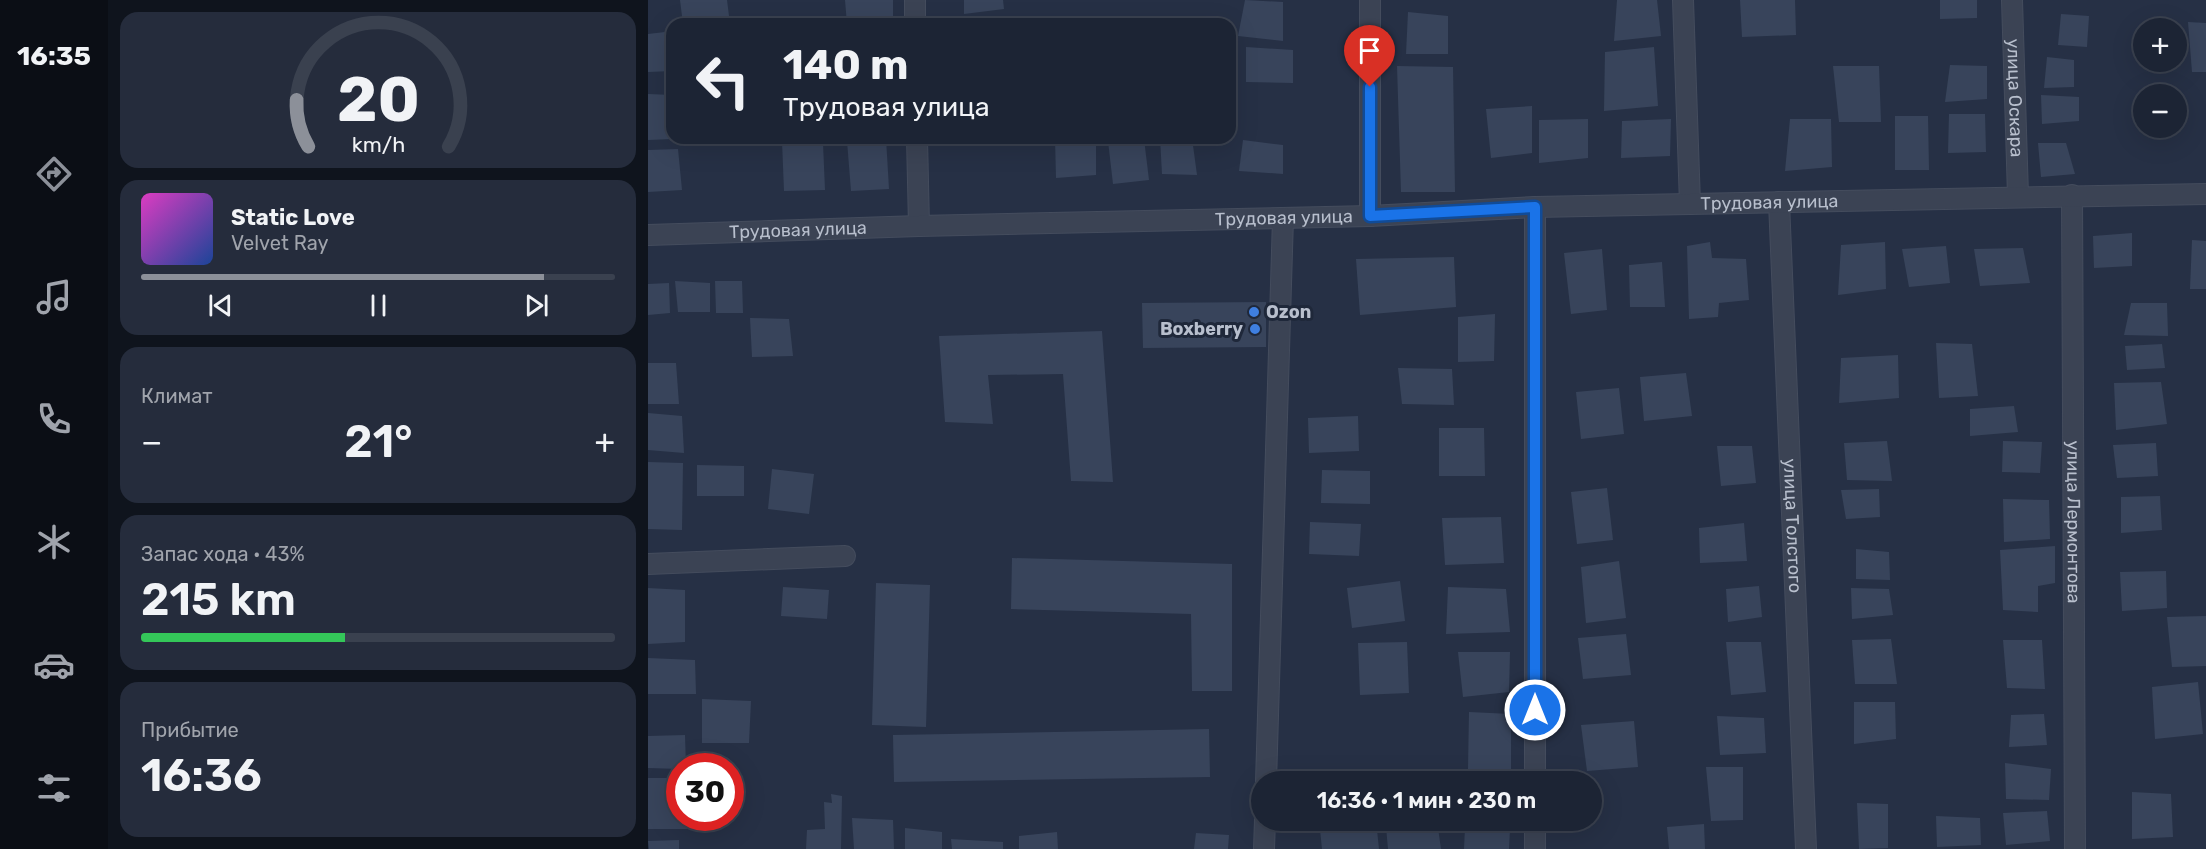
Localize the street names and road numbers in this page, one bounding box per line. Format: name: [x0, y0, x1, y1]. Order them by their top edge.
street label: улица Оскара: [2002, 38, 2028, 158]
street label: Трудовая улица: [1700, 190, 1839, 215]
street label: Трудовая улица: [1215, 205, 1353, 230]
street label: Трудовая улица: [729, 217, 867, 243]
street label: улица Лермонтова: [2062, 440, 2085, 604]
street label: улица Толстого: [1779, 458, 1806, 593]

